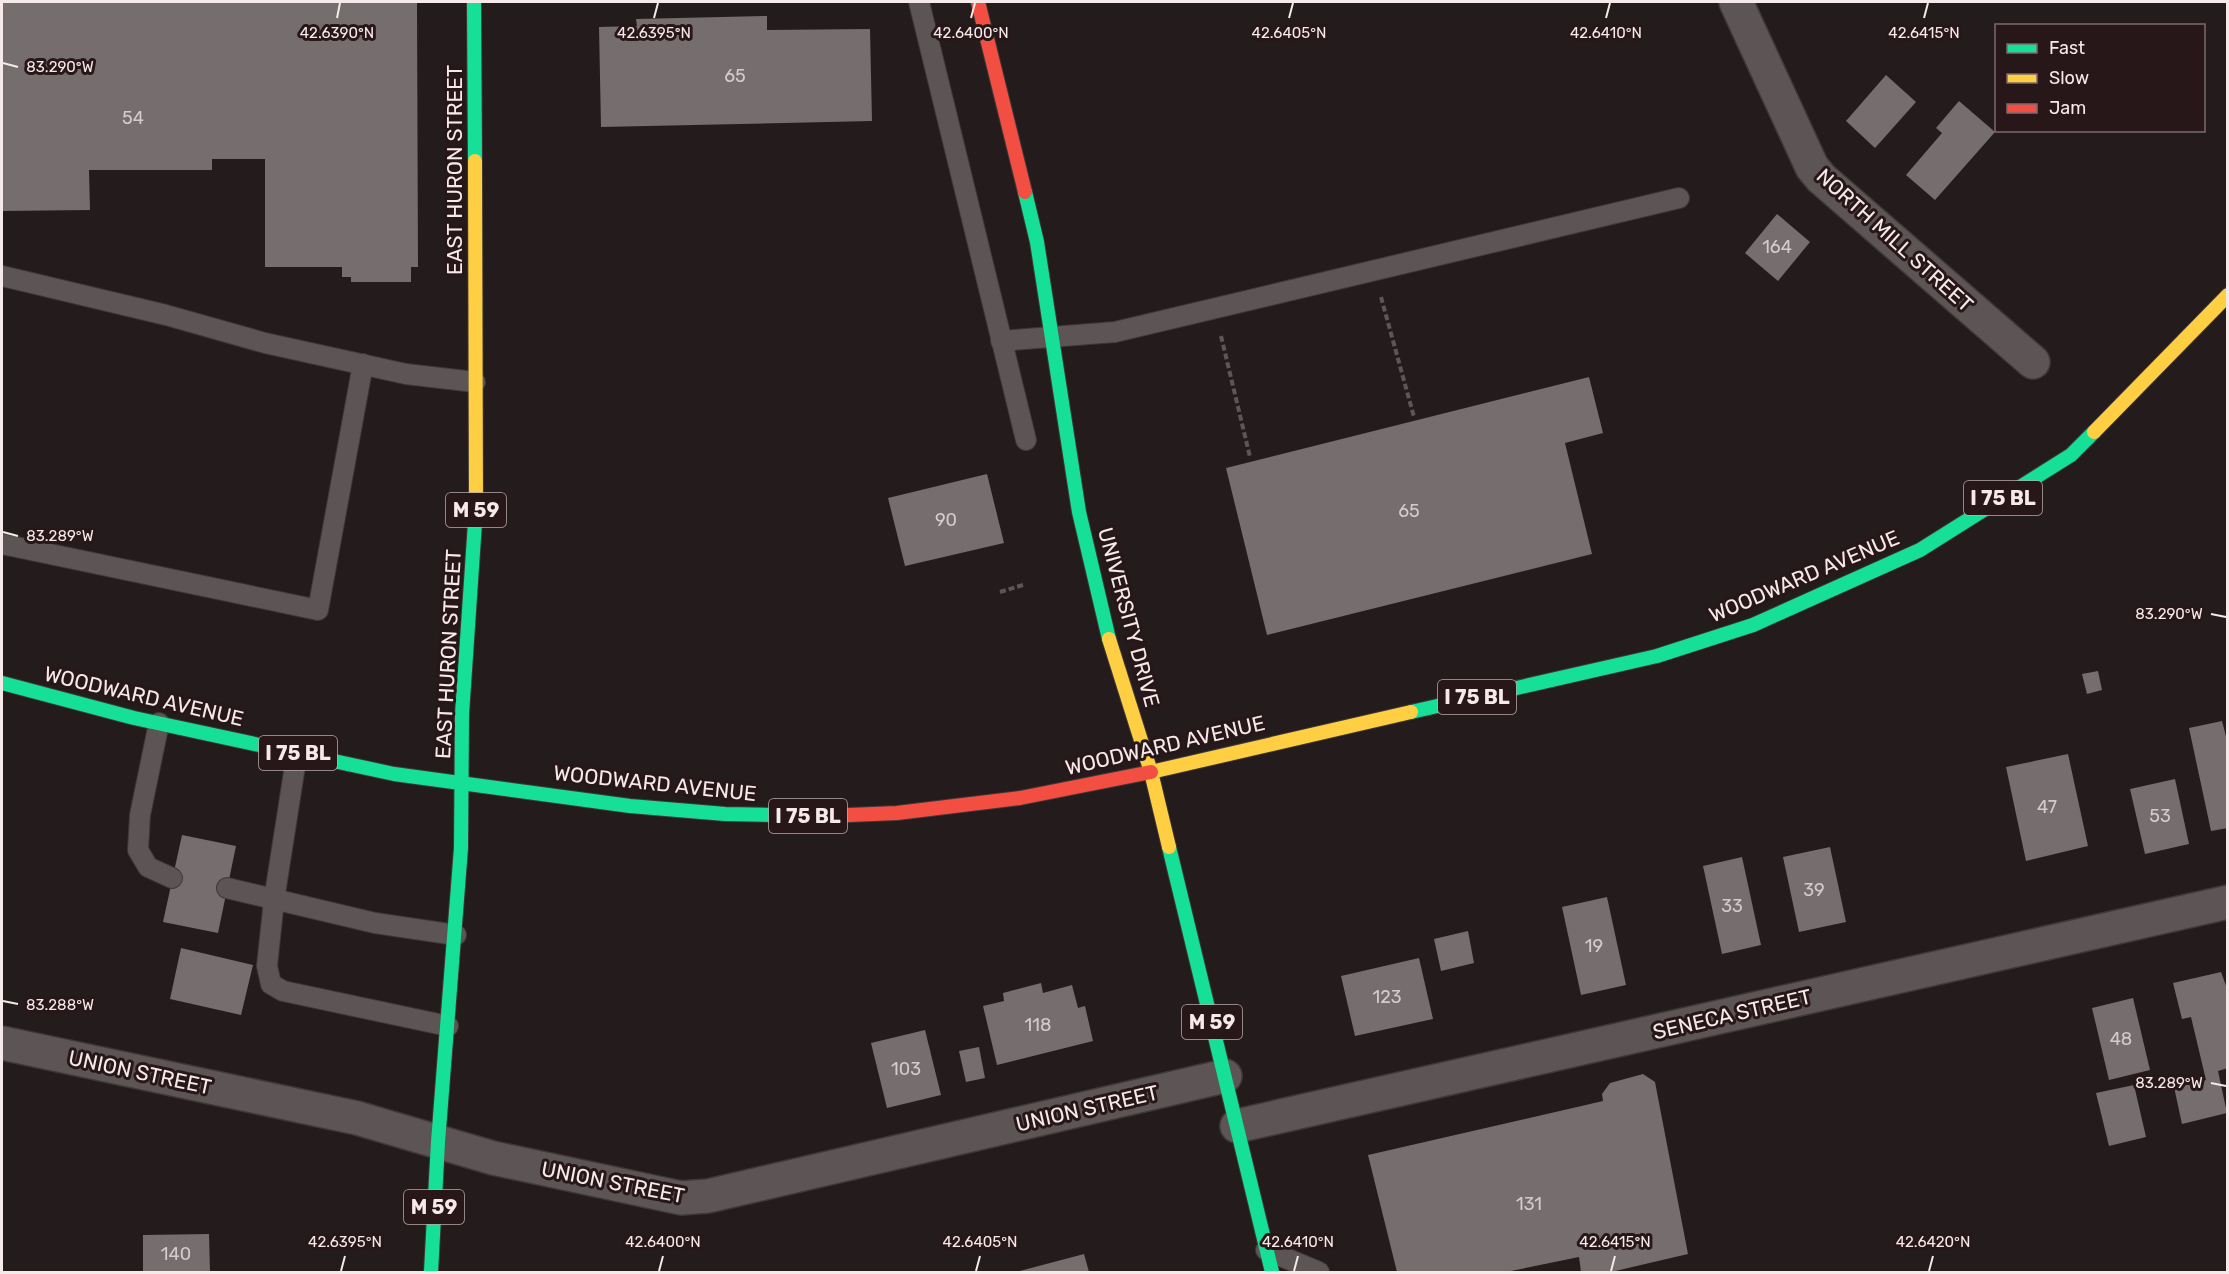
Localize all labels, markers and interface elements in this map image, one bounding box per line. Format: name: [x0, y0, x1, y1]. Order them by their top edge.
text: 42.6390°N: [300, 24, 374, 42]
text: 42.6395°N: [617, 24, 691, 42]
text: 42.6400°N: [933, 24, 1009, 42]
text: 42.6405°N: [1252, 24, 1326, 42]
text: 42.6410°N: [1570, 24, 1642, 42]
text: 42.6415°N: [1888, 24, 1960, 42]
legend: [1995, 24, 2205, 132]
text: Fast: [2049, 37, 2085, 59]
text: 83.290°W: [26, 58, 94, 76]
street label: EAST HURON STREET: [442, 65, 467, 275]
house number: 65: [724, 65, 746, 87]
text: Slow: [2049, 67, 2089, 89]
text: Jam: [2049, 97, 2086, 119]
house number: 54: [122, 107, 144, 129]
street label: NORTH MILL STREET: [1812, 163, 1978, 317]
house number: 164: [1762, 236, 1792, 258]
road number: I 75 BL: [1964, 481, 2042, 515]
road number: M 59: [446, 493, 506, 527]
house number: 65: [1398, 500, 1420, 522]
house number: 90: [935, 509, 957, 531]
street label: UNIVERSITY DRIVE: [1093, 525, 1165, 709]
street label: WOODWARD AVENUE: [1705, 525, 1903, 627]
text: 83.289°W: [26, 527, 94, 545]
street label: EAST HURON STREET: [430, 548, 466, 760]
text: 83.290°W: [2135, 605, 2203, 623]
street label: WOODWARD AVENUE: [42, 661, 246, 731]
road number: I 75 BL: [1438, 680, 1516, 714]
street label: WOODWARD AVENUE: [1063, 710, 1267, 780]
road number: I 75 BL: [259, 736, 337, 770]
street label: WOODWARD AVENUE: [552, 760, 758, 806]
house number: 47: [2037, 796, 2057, 818]
road number: I 75 BL: [769, 799, 847, 833]
house number: 53: [2149, 805, 2171, 827]
house number: 39: [1803, 879, 1825, 901]
house number: 33: [1721, 895, 1743, 917]
house number: 19: [1585, 935, 1603, 957]
street label: SENECA STREET: [1650, 984, 1814, 1044]
house number: 123: [1372, 986, 1402, 1008]
text: 83.288°W: [26, 996, 94, 1014]
road number: M 59: [1182, 1005, 1242, 1039]
house number: 118: [1025, 1014, 1051, 1036]
house number: 48: [2110, 1028, 2132, 1050]
street label: UNION STREET: [66, 1045, 214, 1099]
house number: 103: [891, 1058, 921, 1080]
text: 83.289°W: [2135, 1074, 2203, 1092]
street label: UNION STREET: [1013, 1079, 1161, 1137]
street label: UNION STREET: [539, 1156, 687, 1208]
road number: M 59: [404, 1190, 464, 1224]
house number: 131: [1516, 1193, 1542, 1215]
text: 42.6395°N: [308, 1233, 382, 1251]
text: 42.6400°N: [625, 1233, 701, 1251]
text: 42.6405°N: [943, 1233, 1017, 1251]
text: 42.6410°N: [1262, 1233, 1334, 1251]
text: 42.6415°N: [1579, 1233, 1651, 1251]
text: 42.6420°N: [1896, 1233, 1970, 1251]
house number: 140: [161, 1243, 191, 1265]

